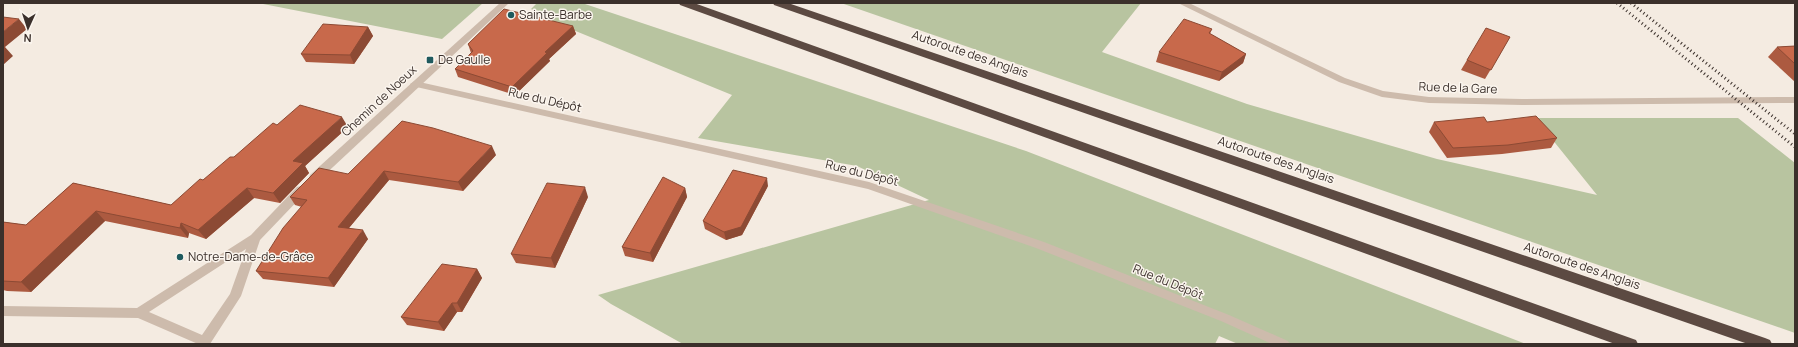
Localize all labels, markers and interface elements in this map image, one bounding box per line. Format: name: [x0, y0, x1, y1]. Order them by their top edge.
place label: Sainte-Barbe: [519, 6, 592, 23]
north arrow: [8, 8, 48, 48]
marker: Sainte-Barbe: [506, 10, 516, 20]
street label: Autoroute des Anglais: [910, 26, 1031, 81]
text: N: [23, 31, 32, 46]
place label: De Gaulle: [438, 51, 490, 68]
marker: De Gaulle: [425, 55, 435, 65]
street label: Chemin de Noeux: [337, 61, 421, 140]
street label: Rue de la Gare: [1418, 78, 1498, 97]
street label: Rue du Dépôt: [507, 83, 584, 116]
street label: Autoroute des Anglais: [1216, 132, 1337, 187]
street label: Rue du Dépôt: [824, 155, 901, 190]
street label: Autoroute des Anglais: [1522, 238, 1643, 293]
place label: Notre-Dame-de-Grâce: [188, 248, 313, 265]
marker: Notre-Dame-de-Grâce: [175, 252, 185, 262]
street label: Rue du Dépôt: [1130, 260, 1206, 303]

